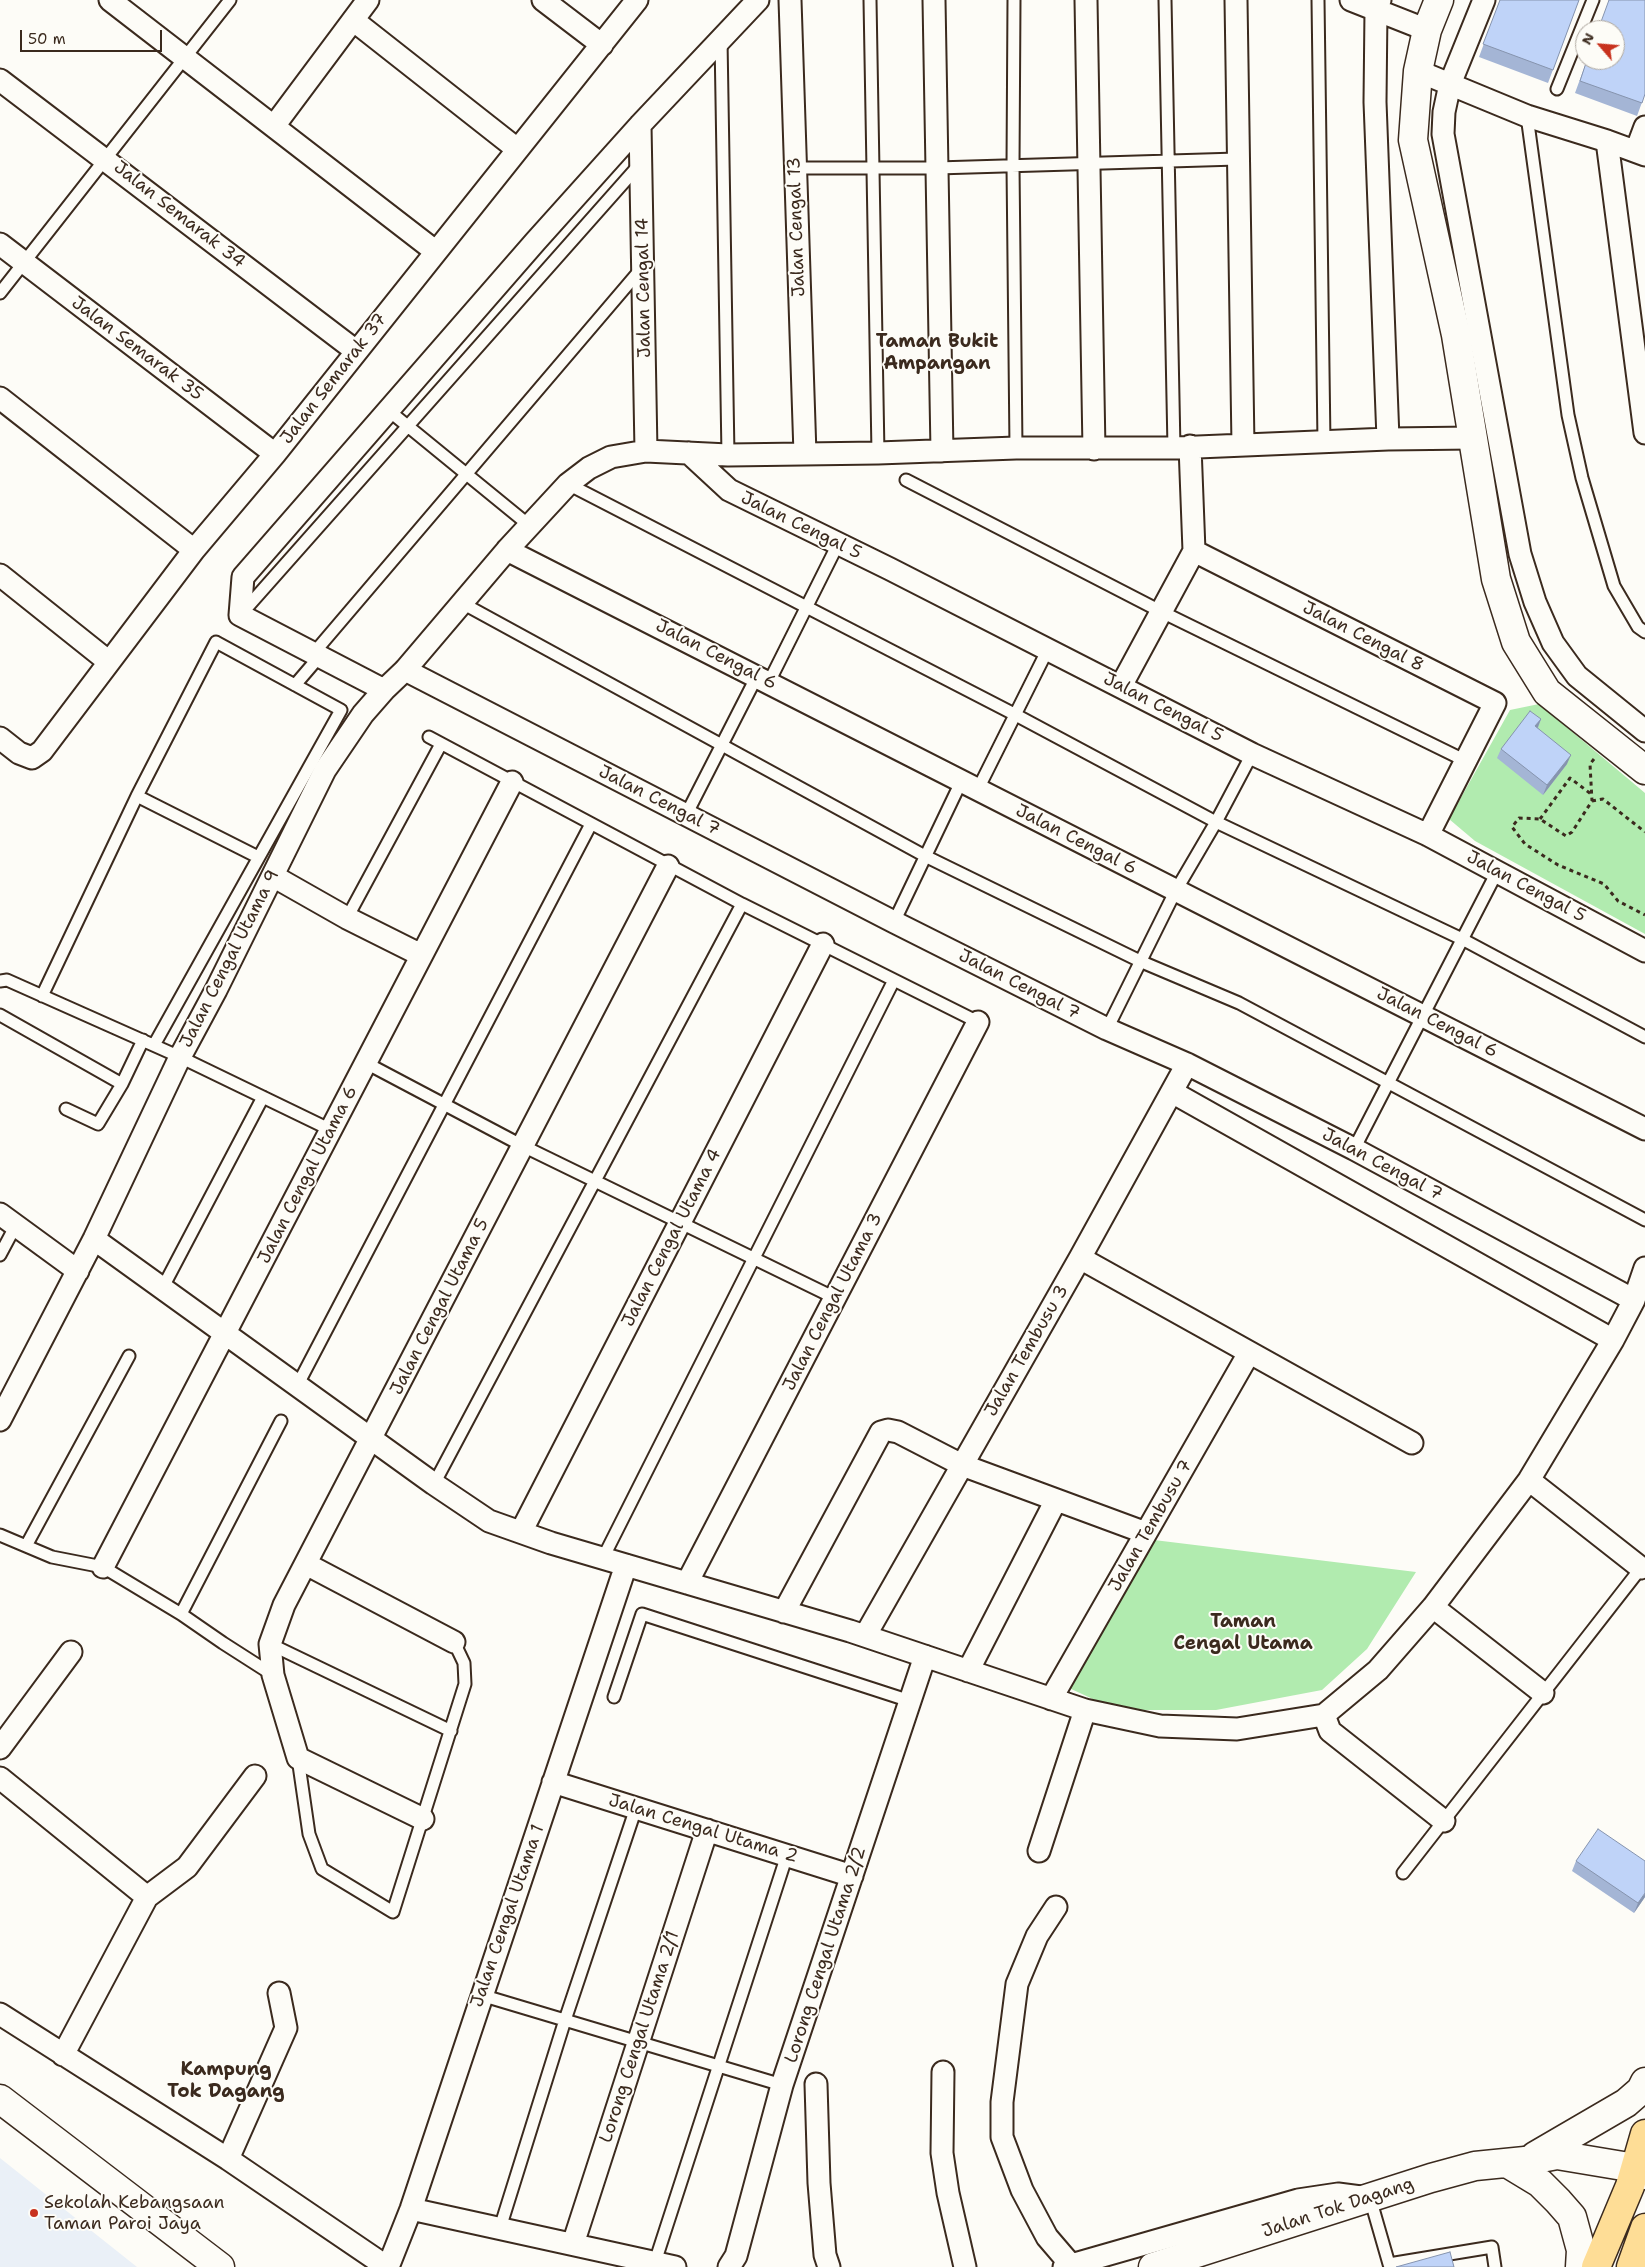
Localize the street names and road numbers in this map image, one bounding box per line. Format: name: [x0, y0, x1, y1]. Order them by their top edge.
street label: Jalan Semarak 34: [109, 157, 249, 273]
street label: Jalan Cengal 13: [784, 157, 810, 297]
street label: Jalan Cengal 14: [632, 218, 656, 358]
street label: Jalan Semarak 35: [67, 292, 207, 406]
street label: Jalan Semarak 37: [276, 309, 392, 449]
street label: Jalan Cengal 5: [737, 487, 865, 565]
street label: Jalan Cengal 8: [1299, 597, 1427, 677]
street label: Jalan Cengal 6: [652, 615, 780, 695]
street label: Jalan Cengal 5: [1099, 668, 1227, 748]
street label: Jalan Cengal 7: [595, 761, 723, 841]
street label: Jalan Cengal 6: [1012, 800, 1140, 880]
street label: Jalan Cengal 5: [1463, 847, 1589, 927]
street label: Jalan Cengal Utama 9: [176, 866, 284, 1052]
street label: Jalan Cengal 7: [955, 945, 1083, 1025]
street label: Jalan Cengal 6: [1373, 983, 1501, 1063]
street label: Jalan Cengal Utama 6: [254, 1082, 362, 1268]
street label: Jalan Cengal 7: [1318, 1124, 1446, 1206]
street label: Jalan Cengal Utama 4: [618, 1145, 726, 1331]
street label: Jalan Cengal Utama 3: [779, 1209, 887, 1395]
street label: Jalan Cengal Utama 5: [386, 1215, 494, 1399]
street label: Jalan Tembusu 3: [981, 1281, 1073, 1421]
street label: Jalan Tembusu 7: [1105, 1456, 1197, 1596]
street label: Jalan Cengal Utama 2: [606, 1790, 800, 1868]
street label: Jalan Cengal Utama 1: [467, 1822, 549, 2010]
street label: Lorong Cengal Utama 2/2: [781, 1844, 871, 2066]
street label: Lorong Cengal Utama 2/1: [596, 1928, 684, 2146]
street label: Jalan Tok Dagang: [1259, 2173, 1417, 2243]

